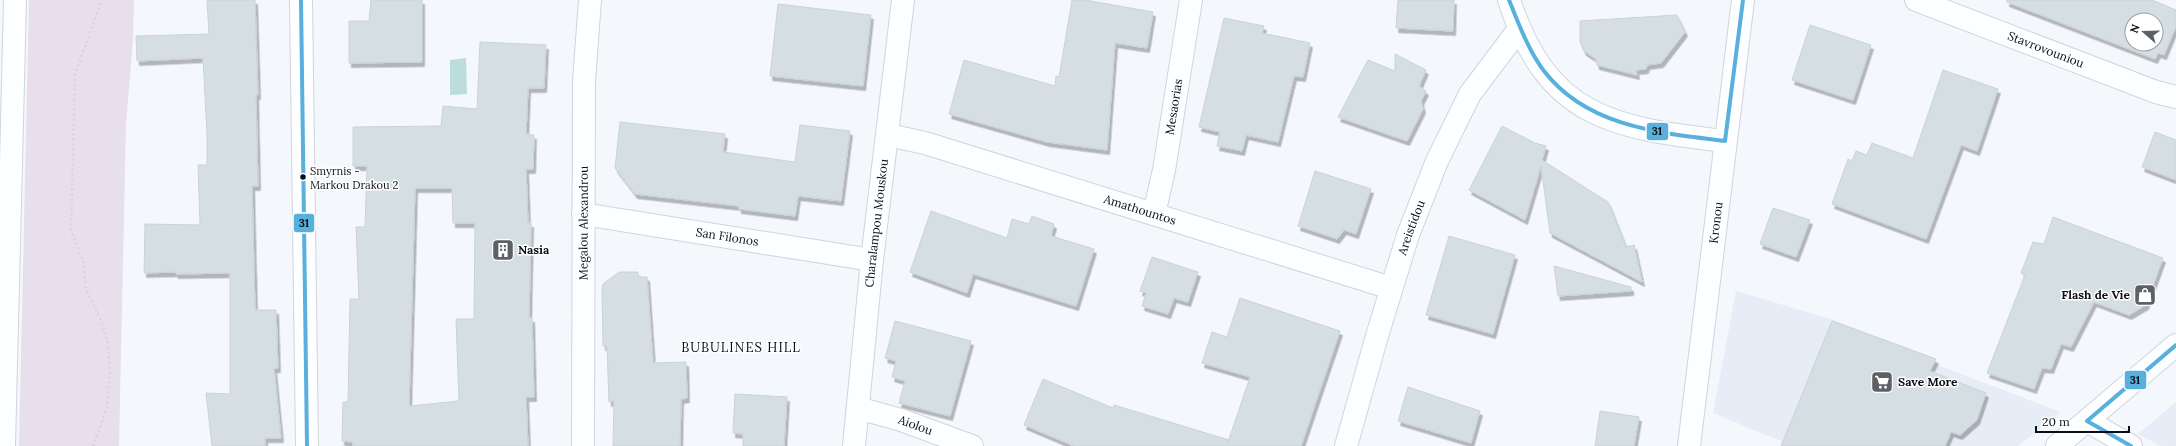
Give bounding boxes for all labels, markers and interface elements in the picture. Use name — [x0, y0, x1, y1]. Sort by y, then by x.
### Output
north arrow — [2124, 12, 2164, 52]
text: N — [2127, 22, 2143, 35]
street label: Stavrovouniou — [2006, 28, 2086, 71]
street label: Mesaorias — [1162, 77, 1185, 136]
line badge: 31 — [1646, 122, 1669, 141]
text: 31 — [1652, 124, 1663, 138]
street label: Charalampou Mouskou — [861, 158, 891, 288]
place label: Smyrnis - Markou Drakou 2 — [310, 164, 398, 192]
street label: Megalou Alexandrou — [575, 166, 591, 280]
marker: Smyrnis - Markou Drakou 2 — [298, 172, 308, 182]
street label: Amathountos — [1101, 191, 1179, 228]
street label: Areistidou — [1394, 198, 1428, 258]
street label: Kronou — [1706, 201, 1726, 244]
line badge: 31 — [293, 213, 315, 233]
text: 31 — [299, 216, 310, 230]
street label: San Filonos — [695, 224, 760, 249]
building icon: Nasia — [490, 237, 516, 263]
place label: Nasia — [518, 242, 550, 257]
shop icon: Flash de Vie — [2132, 282, 2158, 308]
place label: Flash de Vie — [2061, 287, 2131, 302]
district label: BUBULINES HILL — [681, 339, 801, 356]
supermarket icon: Save More — [1869, 369, 1895, 395]
line badge: 31 — [2124, 370, 2147, 390]
text: 31 — [2130, 373, 2141, 387]
place label: Save More — [1898, 374, 1958, 389]
scale bar — [2036, 408, 2129, 434]
street label: Aiolou — [895, 411, 935, 438]
text: 20 m — [2042, 414, 2070, 429]

